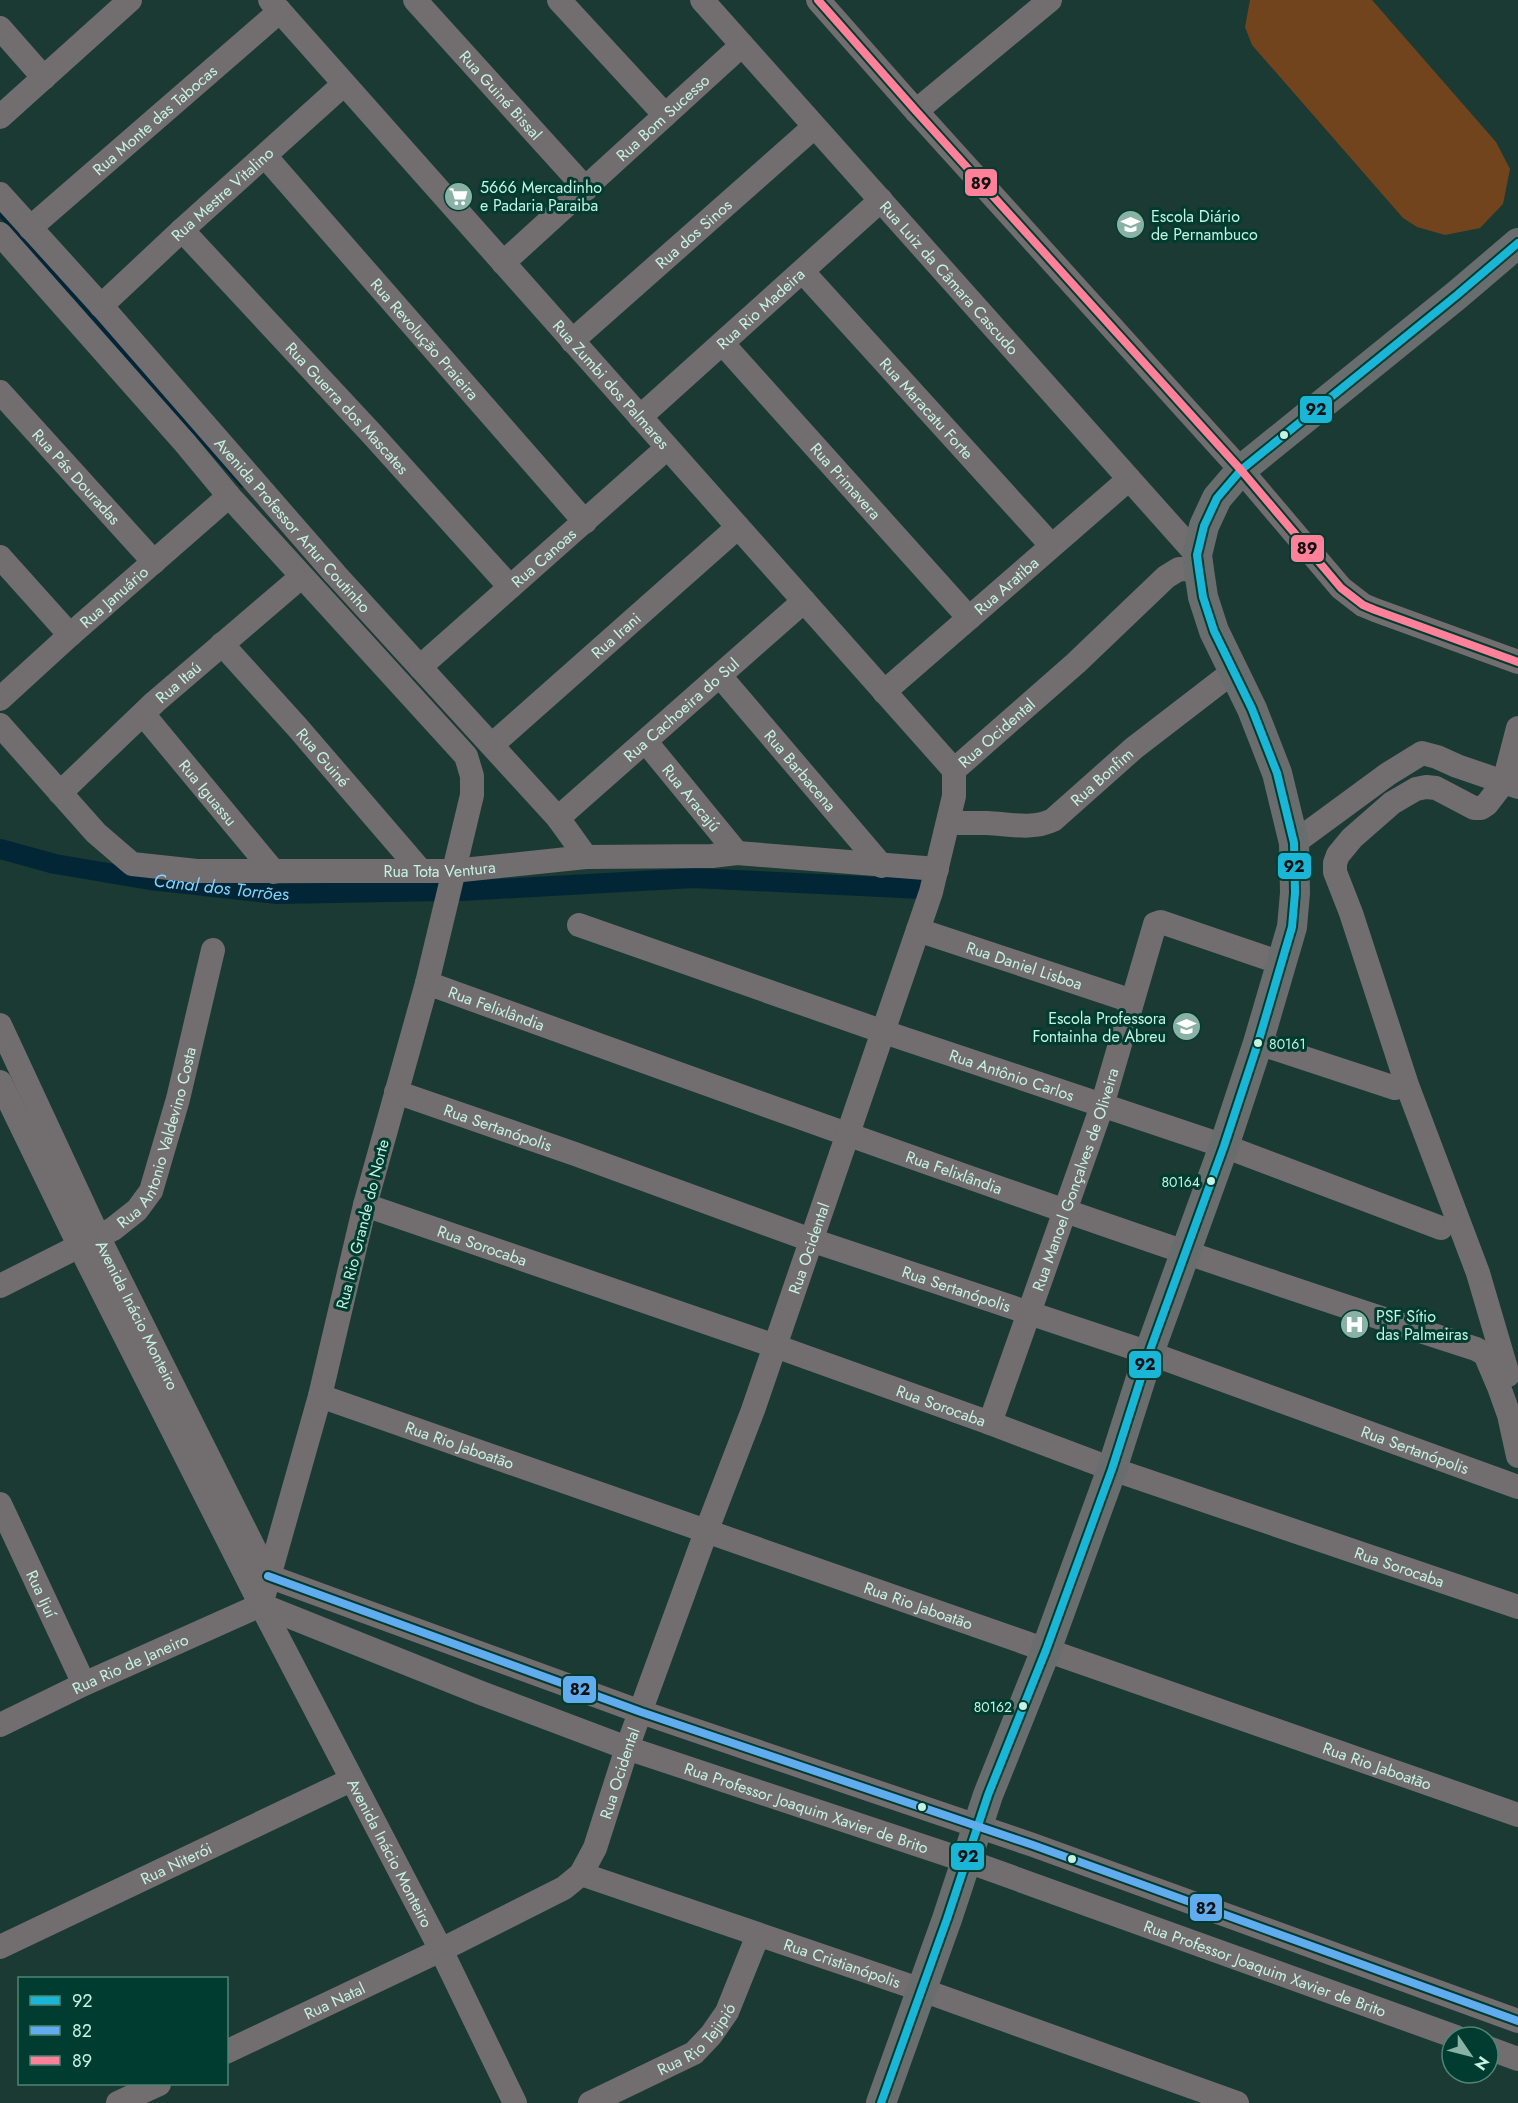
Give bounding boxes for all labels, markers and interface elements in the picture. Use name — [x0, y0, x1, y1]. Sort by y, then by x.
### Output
street label: Rua Guiné Bissal — [454, 45, 547, 145]
street label: Rua Monte das Tabocas — [88, 60, 222, 181]
street label: Rua Bom Sucesso — [611, 69, 715, 167]
street label: Rua Mestre Vitalino — [166, 142, 279, 247]
line badge: 89 — [964, 168, 998, 197]
text: 89 — [971, 172, 991, 195]
place label: 5666 Mercadinho e Padaria Paraiba — [480, 176, 602, 217]
supermarket icon: 5666 Mercadinho e Padaria Paraiba — [443, 180, 475, 212]
street label: Rua dos Sinos — [650, 194, 737, 274]
street label: Rua Luiz da Câmara Cascudo — [874, 196, 1024, 360]
place label: Escola Diário de Pernambuco — [1151, 205, 1258, 246]
school or university icon: Escola Diário de Pernambuco — [1114, 209, 1146, 241]
street label: Rua Rio Madeira — [711, 263, 810, 355]
street label: Rua Revolução Praieira — [365, 273, 484, 405]
street label: Rua Zumbi dos Palmares — [547, 315, 675, 454]
street label: Rua Guerra dos Mascates — [280, 337, 414, 480]
street label: Rua Maracatu Forte — [874, 353, 979, 464]
line badge: 92 — [1299, 395, 1333, 424]
text: 92 — [1305, 398, 1327, 421]
street label: Rua Pás Douradas — [27, 424, 126, 530]
unlabelled marker — [1278, 429, 1290, 441]
street label: Avenida Professor Artur Coutinho — [209, 433, 376, 618]
street label: Rua Primavera — [805, 438, 886, 525]
street label: Rua Canoas — [506, 523, 581, 593]
line badge: 89 — [1290, 534, 1325, 563]
text: 89 — [1297, 537, 1317, 560]
street label: Rua Aratiba — [969, 552, 1044, 621]
street label: Rua Januário — [75, 560, 154, 634]
street label: Rua Irani — [586, 607, 646, 664]
street label: Rua Cachoeira do Sul — [618, 653, 744, 767]
street label: Rua Itaú — [151, 656, 206, 709]
street label: Rua Ocidental — [953, 693, 1040, 773]
street label: Rua Guiné — [291, 723, 355, 792]
street label: Rua Barbacena — [759, 725, 842, 817]
street label: Rua Bonfim — [1065, 743, 1138, 811]
street label: Rua Iguassu — [173, 755, 242, 831]
street label: Rua Aracajú — [657, 759, 726, 837]
line badge: 92 — [1277, 852, 1312, 880]
text: 92 — [1283, 855, 1305, 878]
street label: Rua Tota Ventura — [383, 856, 497, 883]
water label: Canal dos Torrões — [152, 867, 290, 907]
street label: Rua Daniel Lisboa — [963, 936, 1085, 996]
street label: Rua Felixlândia — [445, 981, 548, 1037]
place label: Escola Professora Fontainha de Abreu — [1033, 1007, 1166, 1048]
school or university icon: Escola Professora Fontainha de Abreu — [1171, 1011, 1203, 1043]
place label: 80161 — [1269, 1034, 1306, 1054]
marker: 80161 — [1252, 1037, 1264, 1049]
street label: Rua Antônio Carlos — [946, 1044, 1077, 1107]
street label: Rua Antonio Valdevino Costa — [112, 1045, 202, 1234]
street label: Rua Manoel Gonçalves de Oliveira — [1027, 1065, 1124, 1294]
street label: Rua Sertanópolis — [441, 1098, 555, 1157]
street label: Rua Rio Grande do Norte — [330, 1137, 395, 1311]
street label: Rua Felixlândia — [902, 1145, 1005, 1200]
place label: 80164 — [1161, 1172, 1200, 1192]
marker: 80164 — [1205, 1175, 1217, 1187]
street label: Rua Ocidental — [783, 1200, 835, 1297]
street label: Rua Sorocaba — [434, 1220, 530, 1272]
street label: Avenida Inácio Monteiro — [90, 1236, 184, 1394]
street label: Rua Sertanópolis — [899, 1260, 1014, 1318]
place label: PSF Sítio das Palmeiras — [1376, 1305, 1468, 1346]
hospital icon: PSF Sítio das Palmeiras — [1339, 1309, 1371, 1341]
line badge: 92 — [1128, 1350, 1162, 1379]
text: 92 — [1134, 1353, 1156, 1376]
street label: Rua Sorocaba — [893, 1379, 989, 1433]
street label: Rua Rio Jaboatão — [402, 1416, 517, 1475]
street label: Rua Sertanópolis — [1358, 1420, 1472, 1480]
street label: Rua Sorocaba — [1351, 1541, 1447, 1593]
street label: Rua Ijuí — [20, 1566, 63, 1622]
street label: Rua Rio Jaboatão — [861, 1576, 976, 1636]
street label: Rua Rio de Janeiro — [68, 1628, 192, 1700]
line badge: 82 — [562, 1675, 597, 1704]
text: 82 — [570, 1678, 590, 1701]
place label: 80162 — [974, 1697, 1012, 1717]
marker: 80162 — [1017, 1700, 1029, 1712]
street label: Rua Ocidental — [594, 1724, 646, 1822]
street label: Rua Rio Jaboatão — [1319, 1737, 1435, 1796]
street label: Rua Professor Joaquim Xavier de Brito — [681, 1757, 932, 1859]
street label: Avenida Inácio Monteiro — [341, 1775, 438, 1932]
unlabelled marker — [916, 1801, 928, 1813]
street label: Rua Niterói — [137, 1837, 216, 1891]
line badge: 92 — [950, 1842, 985, 1871]
text: 92 — [957, 1845, 979, 1868]
unlabelled marker — [1066, 1853, 1078, 1865]
line badge: 82 — [1189, 1893, 1223, 1922]
text: 82 — [1196, 1897, 1216, 1920]
street label: Rua Professor Joaquim Xavier de Brito — [1140, 1915, 1389, 2023]
street label: Rua Cristianópolis — [781, 1933, 904, 1994]
legend — [18, 1977, 228, 2085]
street label: Rua Natal — [300, 1977, 369, 2025]
text: 92 — [72, 1988, 93, 2014]
street label: Rua Rio Tejipió — [653, 2000, 741, 2081]
text: 82 — [72, 2018, 92, 2044]
north arrow — [1440, 2025, 1500, 2085]
text: 89 — [72, 2048, 92, 2074]
text: N — [1469, 2052, 1495, 2075]

